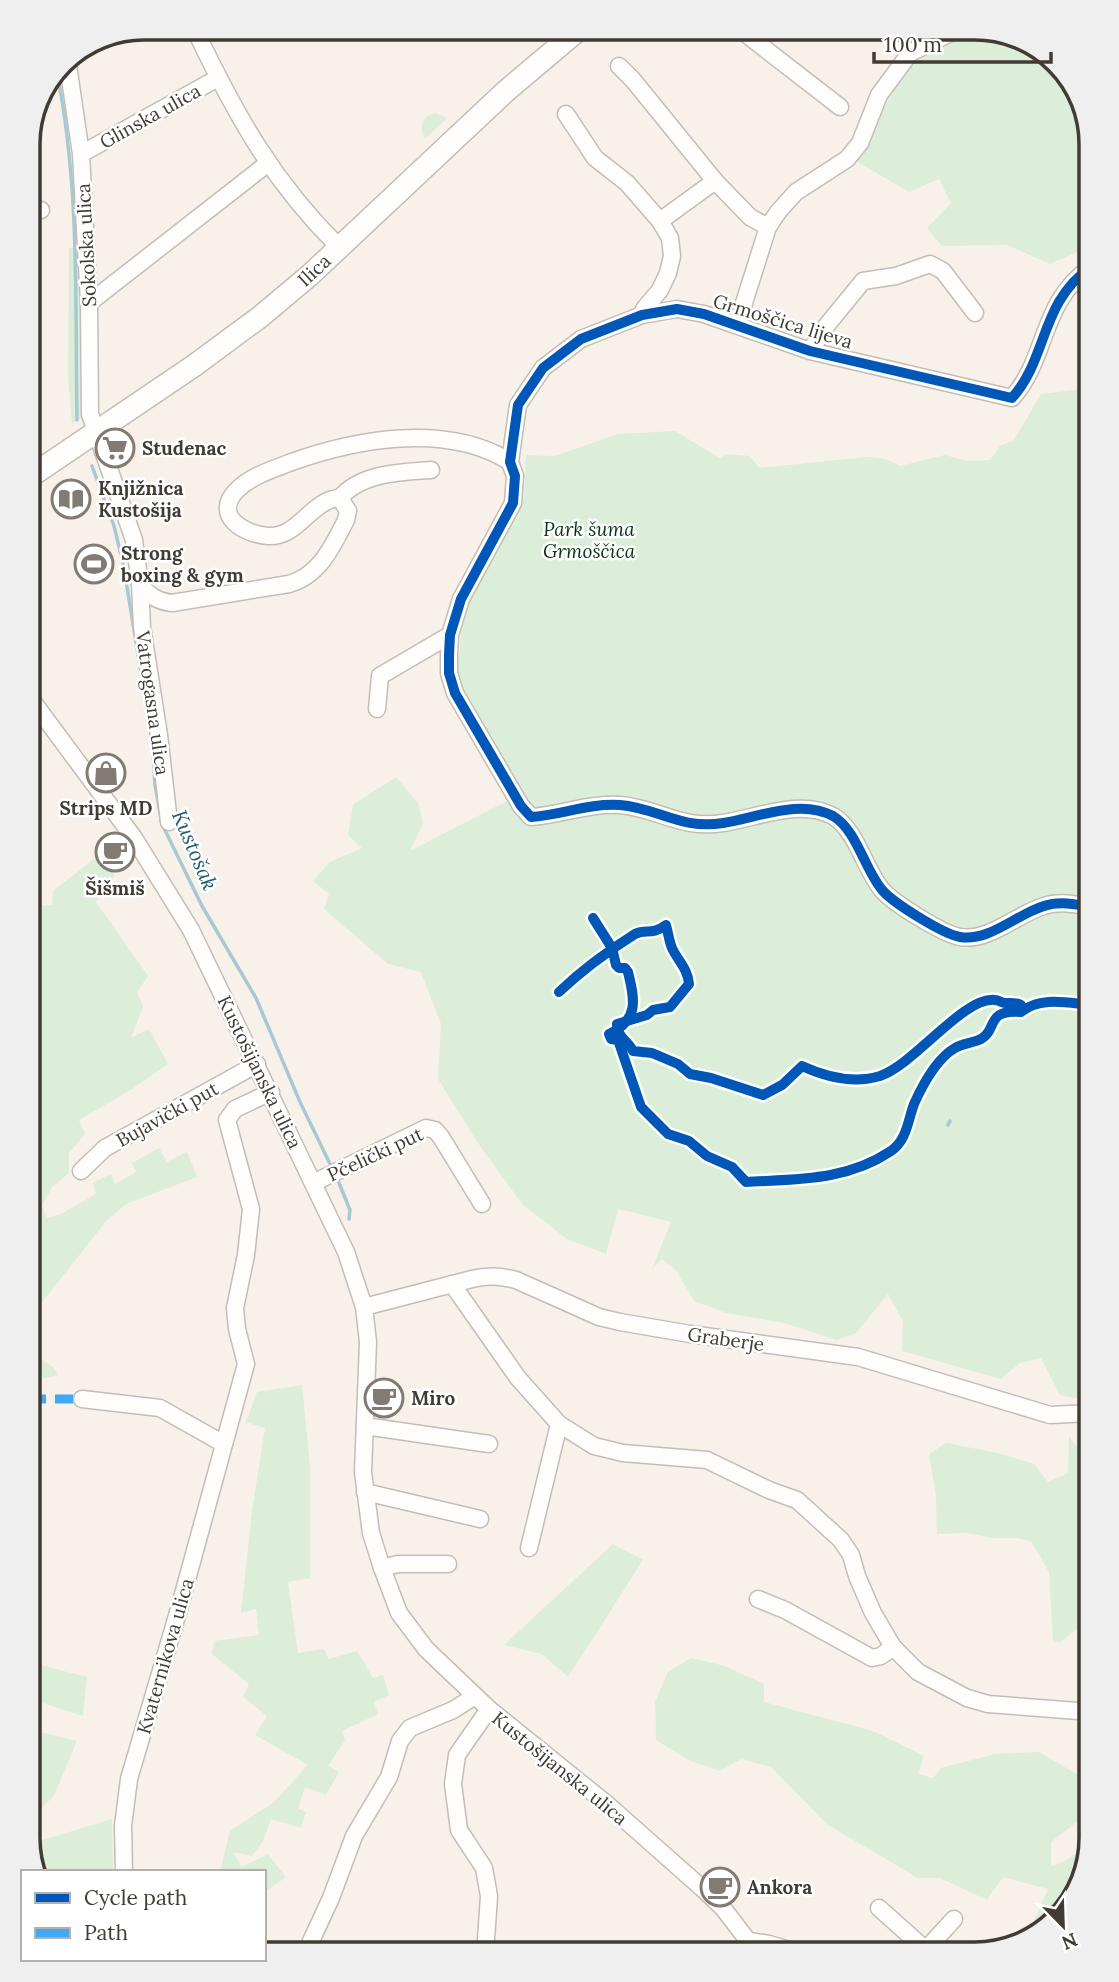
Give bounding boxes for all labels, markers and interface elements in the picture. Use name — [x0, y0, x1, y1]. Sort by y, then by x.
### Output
scale bar — [874, 21, 1051, 65]
text: 100 m — [884, 31, 942, 58]
street label: Glinska ulica — [95, 78, 205, 154]
street label: Sokolska ulica — [71, 182, 101, 307]
street label: Ilica — [292, 249, 336, 291]
street label: Grmoščica lijeva — [710, 288, 856, 354]
supermarket icon: Studenac — [94, 427, 136, 469]
place label: Studenac — [142, 436, 226, 460]
place label: Knjižnica Kustošija — [98, 476, 183, 522]
library icon: Knjižnica Kustošija — [50, 478, 92, 520]
park label: Park šuma Grmoščica — [543, 517, 636, 563]
place label: Strong boxing & gym — [120, 541, 244, 587]
sports icon: Strong boxing & gym — [73, 543, 115, 585]
street label: Vatrogasna ulica — [131, 628, 175, 777]
shop icon: Strips MD — [85, 752, 127, 794]
place label: Strips MD — [60, 796, 152, 820]
water label: Kustošak — [166, 806, 224, 894]
cafe icon: Šišmiš — [94, 831, 136, 873]
place label: Šišmiš — [85, 876, 145, 900]
street label: Kustošijanska ulica — [213, 992, 308, 1153]
street label: Bujavički put — [112, 1076, 223, 1152]
street label: Pčelički put — [323, 1121, 427, 1187]
street label: Graberje — [686, 1322, 766, 1356]
cafe icon: Miro — [363, 1377, 405, 1419]
place label: Miro — [411, 1386, 455, 1410]
street label: Kvaternikova ulica — [131, 1575, 199, 1737]
street label: Kustošijanska ulica — [487, 1706, 633, 1830]
cafe icon: Ankora — [699, 1866, 741, 1908]
legend — [21, 1870, 266, 1961]
place label: Ankora — [747, 1875, 812, 1899]
text: Cycle path — [84, 1884, 187, 1911]
north arrow — [1028, 1891, 1098, 1961]
text: Path — [84, 1919, 128, 1946]
text: N — [1058, 1928, 1081, 1956]

